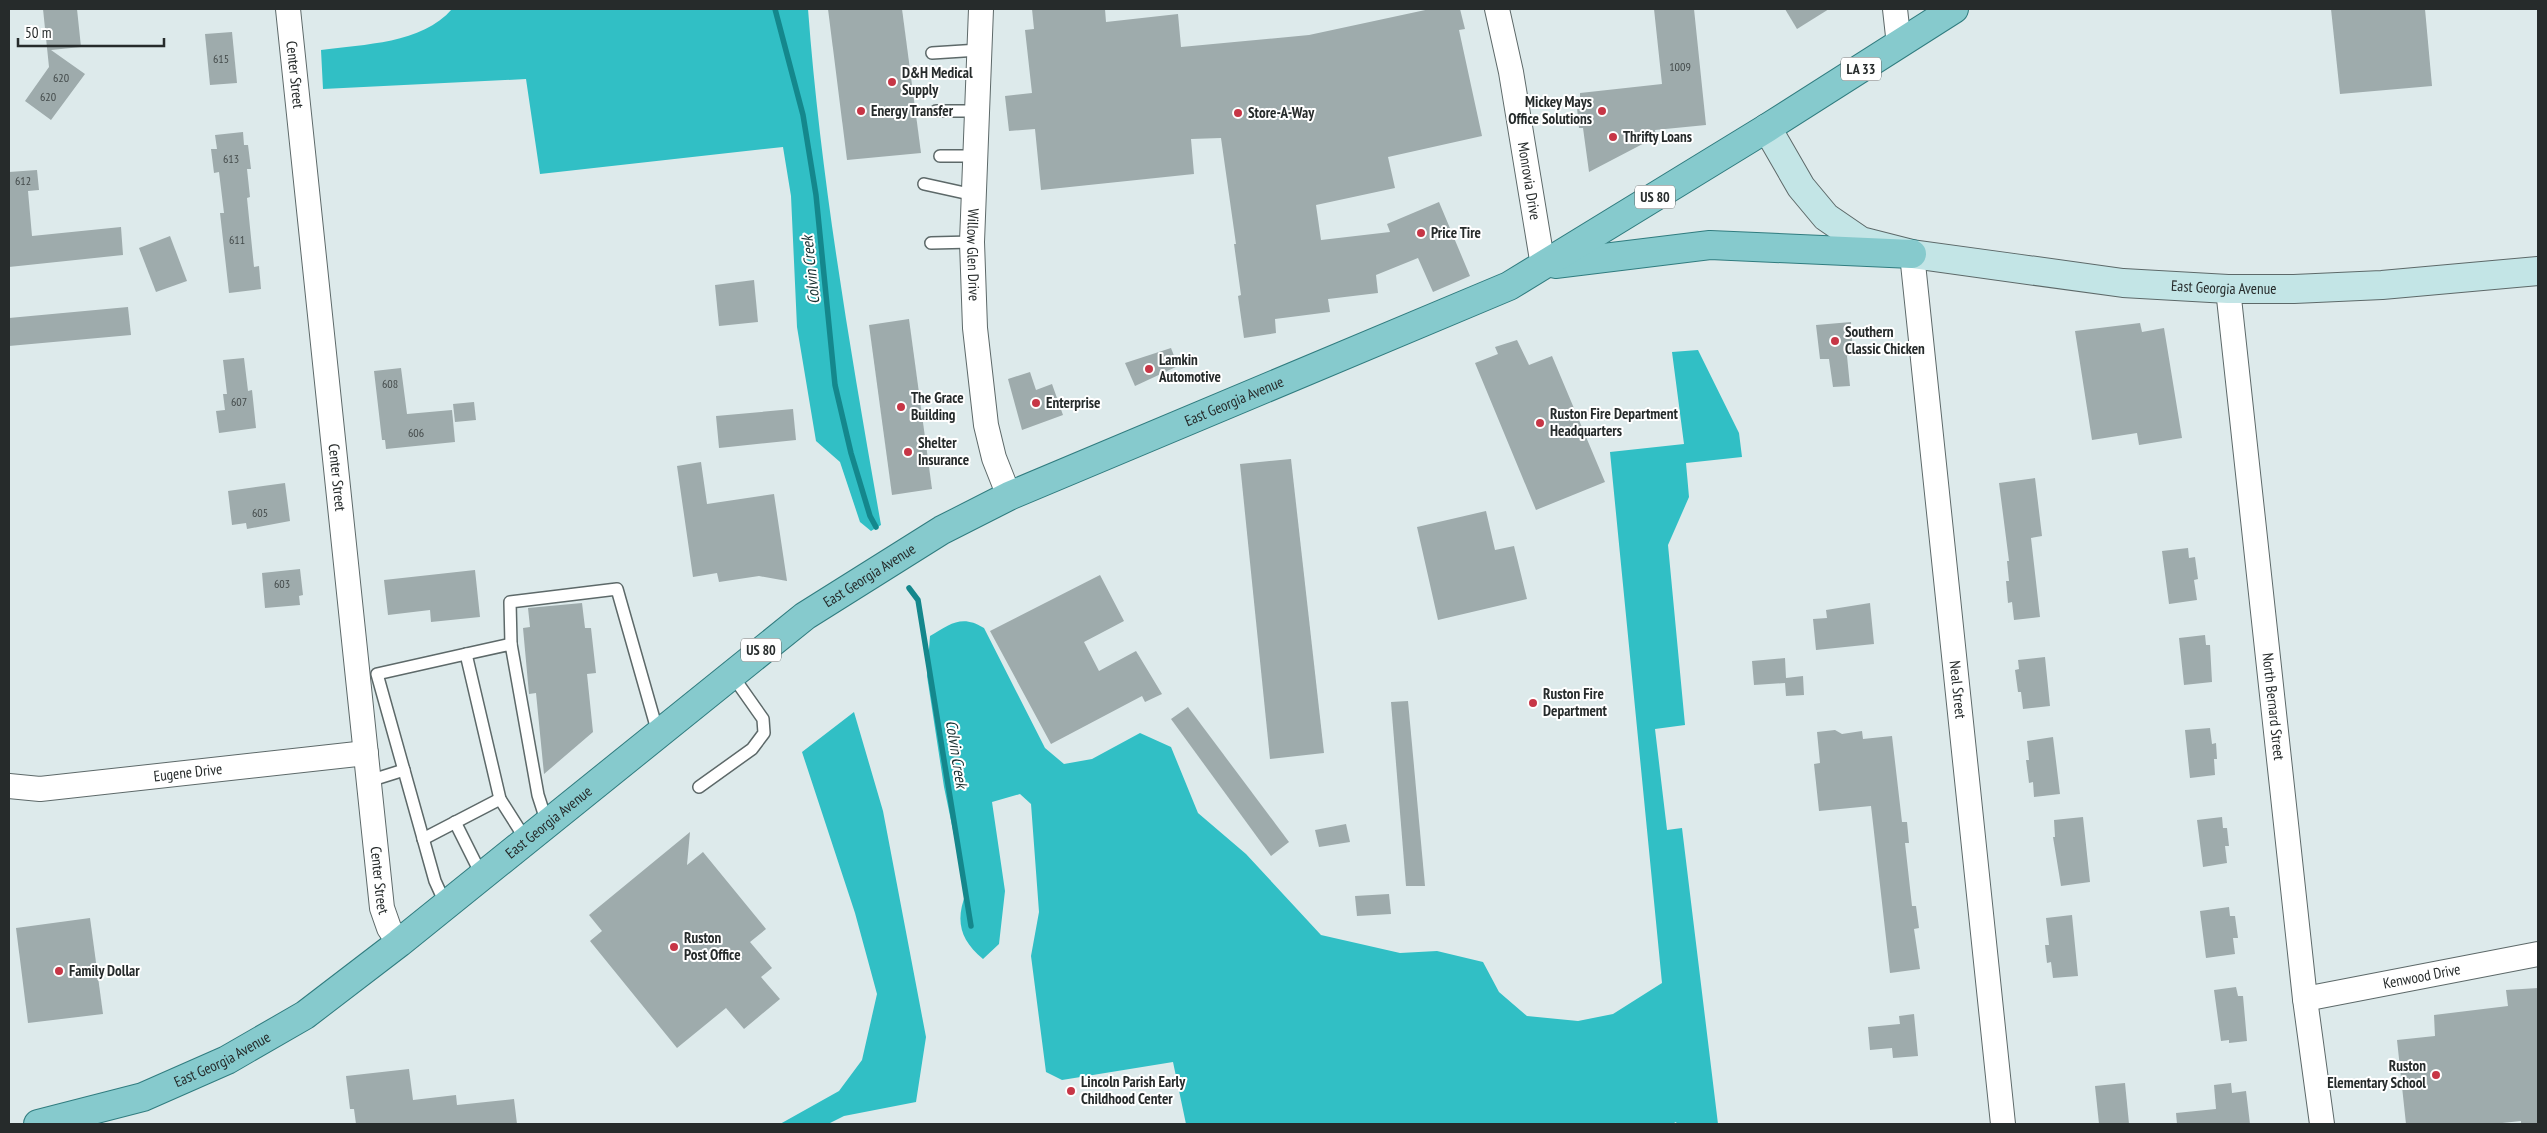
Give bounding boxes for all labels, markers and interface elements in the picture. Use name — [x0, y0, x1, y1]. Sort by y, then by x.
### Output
scale bar — [18, 15, 164, 47]
text: 50 m — [25, 23, 51, 42]
street label: Center Street — [282, 40, 308, 109]
house number: 615 — [213, 51, 229, 66]
road number: LA 33 — [1841, 58, 1881, 80]
house number: 1009 — [1669, 59, 1691, 74]
place label: D&H Medical Supply — [902, 63, 973, 99]
house number: 620 — [53, 70, 69, 85]
marker: D&H Medical Supply — [886, 76, 898, 88]
house number: 620 — [40, 89, 56, 104]
place label: Mickey Mays Office Solutions — [1508, 92, 1592, 128]
place label: Energy Transfer — [871, 101, 954, 120]
place label: Store-A-Way — [1248, 103, 1315, 122]
marker: Energy Transfer — [855, 105, 867, 117]
marker: Mickey Mays Office Solutions — [1596, 105, 1608, 117]
marker: Store-A-Way — [1232, 107, 1244, 119]
place label: Thrifty Loans — [1623, 127, 1692, 146]
marker: Thrifty Loans — [1607, 131, 1619, 143]
street label: Monrovia Drive — [1514, 141, 1545, 221]
house number: 613 — [223, 151, 239, 166]
house number: 612 — [15, 173, 31, 188]
road number: US 80 — [1635, 186, 1675, 208]
street label: Willow Glen Drive — [963, 208, 984, 301]
place label: Price Tire — [1431, 223, 1481, 242]
marker: Price Tire — [1415, 227, 1427, 239]
house number: 611 — [229, 232, 245, 247]
water label: Colvin Creek — [796, 233, 824, 305]
street label: East Georgia Avenue — [2170, 276, 2276, 298]
place label: Southern Classic Chicken — [1845, 322, 1925, 358]
marker: Southern Classic Chicken — [1829, 335, 1841, 347]
place label: Lamkin Automotive — [1158, 350, 1221, 386]
marker: Lamkin Automotive — [1143, 363, 1155, 375]
street label: East Georgia Avenue — [1182, 372, 1286, 430]
house number: 608 — [382, 376, 398, 391]
place label: The Grace Building — [911, 388, 964, 424]
place label: Enterprise — [1046, 393, 1101, 412]
house number: 607 — [231, 394, 247, 409]
marker: Enterprise — [1030, 397, 1042, 409]
marker: The Grace Building — [895, 401, 907, 413]
place label: Ruston Fire Department Headquarters — [1550, 404, 1678, 440]
marker: Ruston Fire Department Headquarters — [1534, 417, 1546, 429]
house number: 606 — [408, 425, 424, 440]
place label: Shelter Insurance — [918, 433, 969, 469]
street label: Center Street — [324, 443, 350, 512]
marker: Shelter Insurance — [902, 446, 914, 458]
house number: 605 — [252, 505, 268, 520]
street label: East Georgia Avenue — [819, 539, 919, 611]
house number: 603 — [274, 576, 290, 591]
road number: US 80 — [741, 638, 781, 662]
street label: North Bernard Street — [2259, 652, 2289, 761]
street label: Neal Street — [1946, 660, 1971, 719]
place label: Ruston Fire Department — [1543, 684, 1608, 720]
marker: Ruston Fire Department — [1527, 697, 1539, 709]
water label: Colvin Creek — [942, 719, 973, 791]
street label: Eugene Drive — [153, 759, 223, 785]
street label: East Georgia Avenue — [501, 781, 596, 862]
street label: Center Street — [367, 845, 393, 917]
place label: Ruston Post Office — [684, 928, 741, 964]
marker: Ruston Post Office — [668, 941, 680, 953]
street label: Kenwood Drive — [2382, 959, 2462, 993]
place label: Family Dollar — [69, 961, 140, 980]
marker: Family Dollar — [53, 965, 65, 977]
street label: East Georgia Avenue — [171, 1027, 274, 1091]
place label: Ruston Elementary School — [2327, 1056, 2426, 1092]
marker: Ruston Elementary School — [2430, 1069, 2442, 1081]
place label: Lincoln Parish Early Childhood Center — [1081, 1072, 1186, 1108]
marker: Lincoln Parish Early Childhood Center — [1065, 1085, 1077, 1097]

